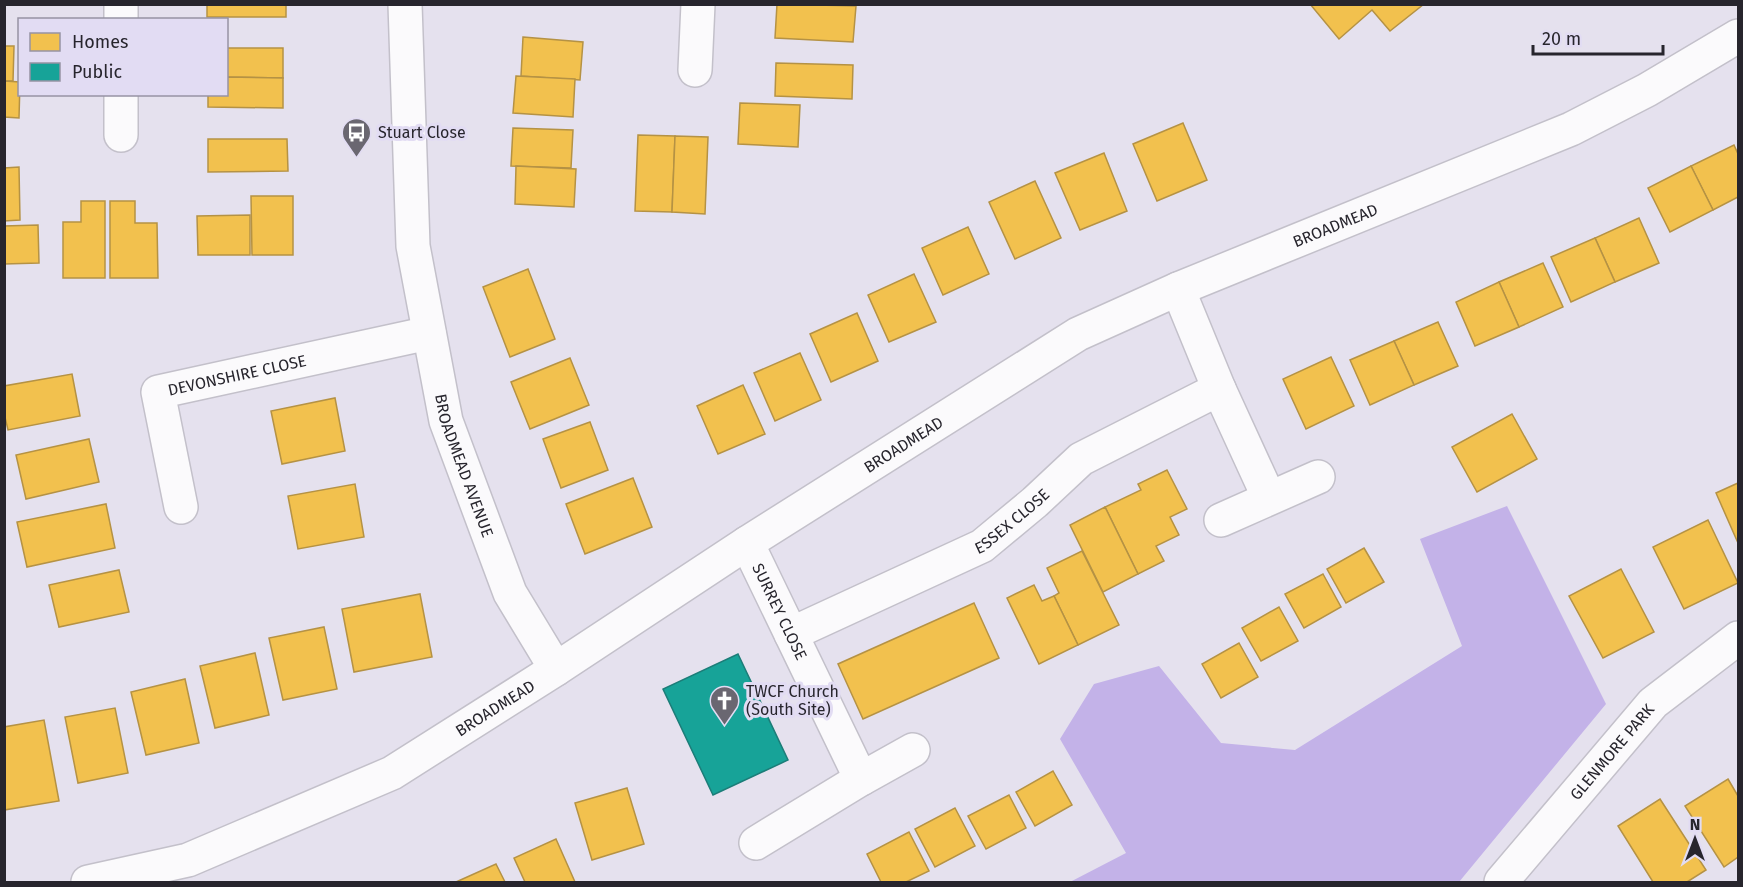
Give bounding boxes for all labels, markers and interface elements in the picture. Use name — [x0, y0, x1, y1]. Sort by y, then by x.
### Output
legend — [18, 18, 228, 96]
scale bar — [1533, 18, 1664, 56]
text: 20 m — [1542, 28, 1581, 50]
text: Homes — [72, 31, 128, 53]
text: Public — [72, 61, 122, 83]
bus stop icon: Stuart Close — [341, 116, 373, 158]
place label: Stuart Close — [378, 123, 466, 142]
street label: BROADMEAD — [1290, 199, 1380, 251]
street label: DEVONSHIRE CLOSE — [166, 351, 308, 399]
street label: BROADMEAD AVENUE — [432, 392, 498, 540]
street label: BROADMEAD — [860, 412, 946, 476]
street label: ESSEX CLOSE — [972, 484, 1053, 558]
street label: SURREY CLOSE — [749, 560, 811, 663]
street label: BROADMEAD — [452, 676, 538, 740]
place label: TWCF Church (South Site) — [746, 682, 839, 719]
church icon: TWCF Church (South Site) — [709, 684, 741, 726]
street label: GLENMORE PARK — [1566, 699, 1658, 804]
north arrow — [1665, 809, 1725, 869]
text: N — [1690, 815, 1700, 834]

